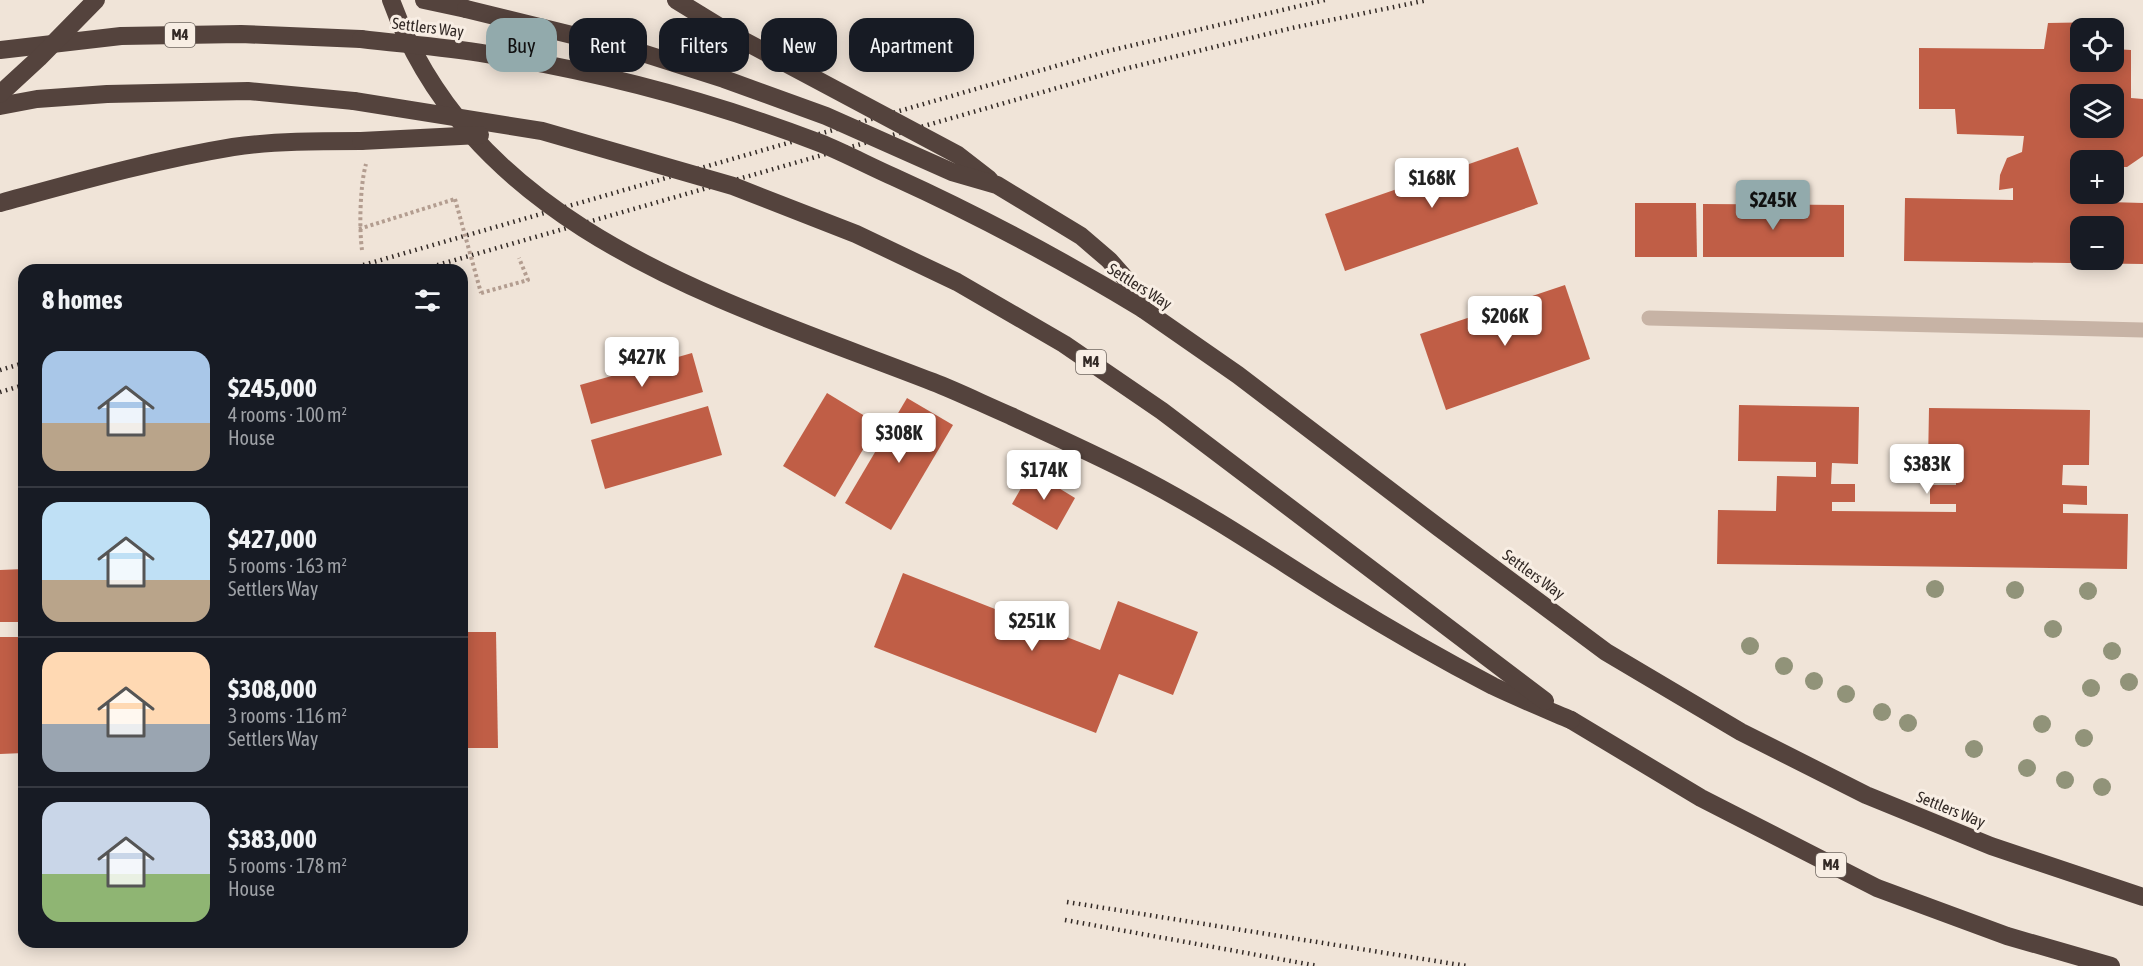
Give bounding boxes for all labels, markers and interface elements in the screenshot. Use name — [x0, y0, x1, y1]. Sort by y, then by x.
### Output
street label: Settlers Way — [391, 14, 465, 41]
chip: Buy — [486, 18, 557, 72]
chip: Rent — [569, 18, 647, 72]
chip: Filters — [659, 18, 749, 72]
chip: New — [761, 18, 837, 72]
chip: Apartment — [849, 18, 974, 72]
map controls — [2070, 18, 2124, 270]
button: locate — [2070, 18, 2124, 72]
road number: M4 — [165, 23, 195, 47]
button: layers — [2070, 84, 2124, 138]
button: + — [2070, 150, 2124, 204]
pin: $168K — [1390, 158, 1474, 209]
text: $168K — [1409, 166, 1455, 189]
pin: $245K — [1731, 180, 1815, 231]
text: $245K — [1750, 188, 1796, 211]
button: − — [2070, 216, 2124, 270]
street label: Settlers Way — [1104, 259, 1176, 314]
icon: filters — [411, 284, 444, 317]
text: 8 homes — [42, 285, 122, 315]
pin: $206K — [1463, 296, 1547, 347]
text: $206K — [1482, 304, 1528, 327]
pin: $427K — [600, 337, 684, 388]
text: $427K — [619, 345, 665, 368]
road number: M4 — [1076, 350, 1106, 374]
text: $245,000 — [228, 373, 317, 403]
icon: home — [90, 375, 162, 447]
text: 4 rooms · 100 m² — [228, 403, 347, 426]
pin: $308K — [857, 413, 941, 464]
text: $308K — [876, 421, 922, 444]
text: House — [228, 426, 275, 449]
pin: $383K — [1885, 444, 1969, 495]
pin: $174K — [1002, 450, 1086, 501]
text: $383K — [1904, 452, 1950, 475]
text: $174K — [1021, 458, 1067, 481]
text: $427,000 — [228, 524, 317, 554]
icon: home — [90, 526, 162, 598]
street label: Settlers Way — [1499, 545, 1569, 604]
text: 5 rooms · 163 m² — [228, 554, 347, 577]
text: Settlers Way — [228, 577, 318, 600]
pin: $251K — [990, 601, 1074, 652]
text: $251K — [1009, 609, 1055, 632]
text: $308,000 — [228, 674, 317, 704]
icon: home — [90, 676, 162, 748]
text: 3 rooms · 116 m² — [228, 704, 347, 727]
text: Settlers Way — [228, 727, 318, 750]
street label: Settlers Way — [1914, 787, 1988, 832]
text: $383,000 — [228, 824, 317, 854]
icon: home — [90, 826, 162, 898]
road number: M4 — [1816, 853, 1846, 877]
text: 5 rooms · 178 m² — [228, 854, 347, 877]
text: House — [228, 877, 275, 900]

